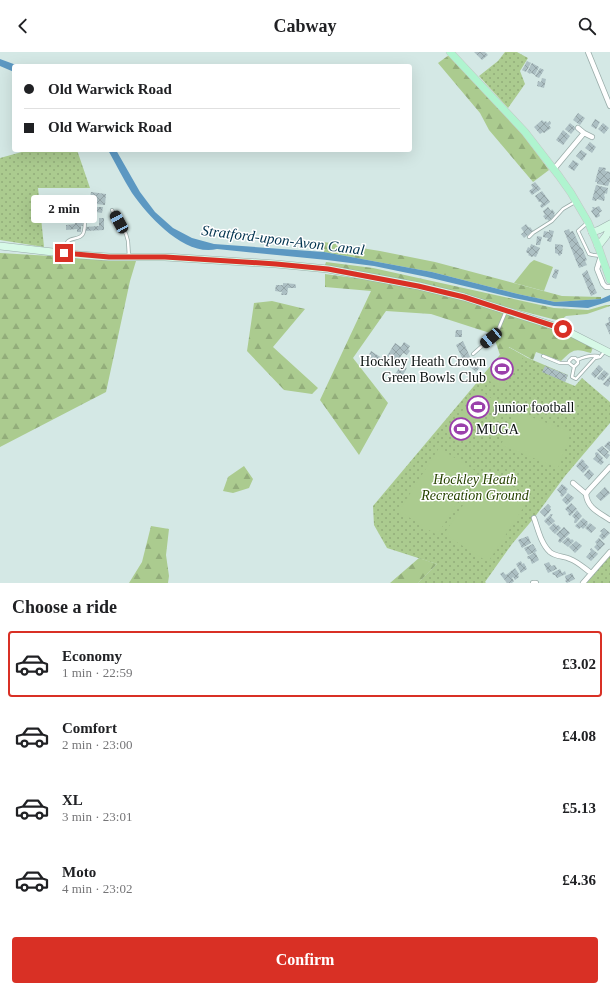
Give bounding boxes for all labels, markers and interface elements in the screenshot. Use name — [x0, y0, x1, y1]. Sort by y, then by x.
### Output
icon: back — [12, 15, 34, 37]
icon: search — [576, 15, 598, 37]
text: Cabway — [273, 16, 337, 36]
text: Old Warwick Road — [48, 81, 172, 97]
text: Old Warwick Road — [48, 119, 172, 135]
callout: 2 min — [31, 195, 97, 223]
text: 2 min — [48, 201, 80, 216]
car — [108, 209, 130, 235]
water label: Stratford-upon-Avon Canal — [201, 222, 365, 258]
route end — [55, 244, 73, 262]
route start — [554, 320, 572, 338]
car — [478, 326, 504, 350]
place label: Hockley Heath Crown Green Bowls Club — [360, 354, 486, 385]
sports icon: Hockley Heath Crown Green Bowls Club — [489, 356, 515, 382]
sports icon: junior football — [465, 394, 491, 420]
place label: junior football — [493, 400, 575, 415]
sports icon: MUGA — [448, 416, 474, 442]
place label: MUGA — [476, 422, 520, 437]
park label: Hockley Heath Recreation Ground — [420, 472, 530, 503]
text: Choose a ride — [12, 597, 117, 617]
icon: car — [14, 646, 50, 682]
text: Economy — [62, 648, 122, 664]
text: £3.02 — [562, 656, 596, 672]
text: 1 min · 22:59 — [62, 665, 132, 680]
icon: car — [14, 718, 50, 754]
text: Comfort — [62, 720, 117, 736]
text: £4.08 — [562, 728, 596, 744]
text: 2 min · 23:00 — [62, 737, 132, 752]
icon: car — [14, 790, 50, 826]
text: XL — [62, 792, 83, 808]
text: £5.13 — [562, 800, 596, 816]
text: 3 min · 23:01 — [62, 809, 132, 824]
icon: car — [14, 862, 50, 898]
text: Moto — [62, 864, 96, 880]
text: £4.36 — [562, 872, 596, 888]
text: 4 min · 23:02 — [62, 881, 132, 896]
button: Confirm — [12, 937, 598, 983]

